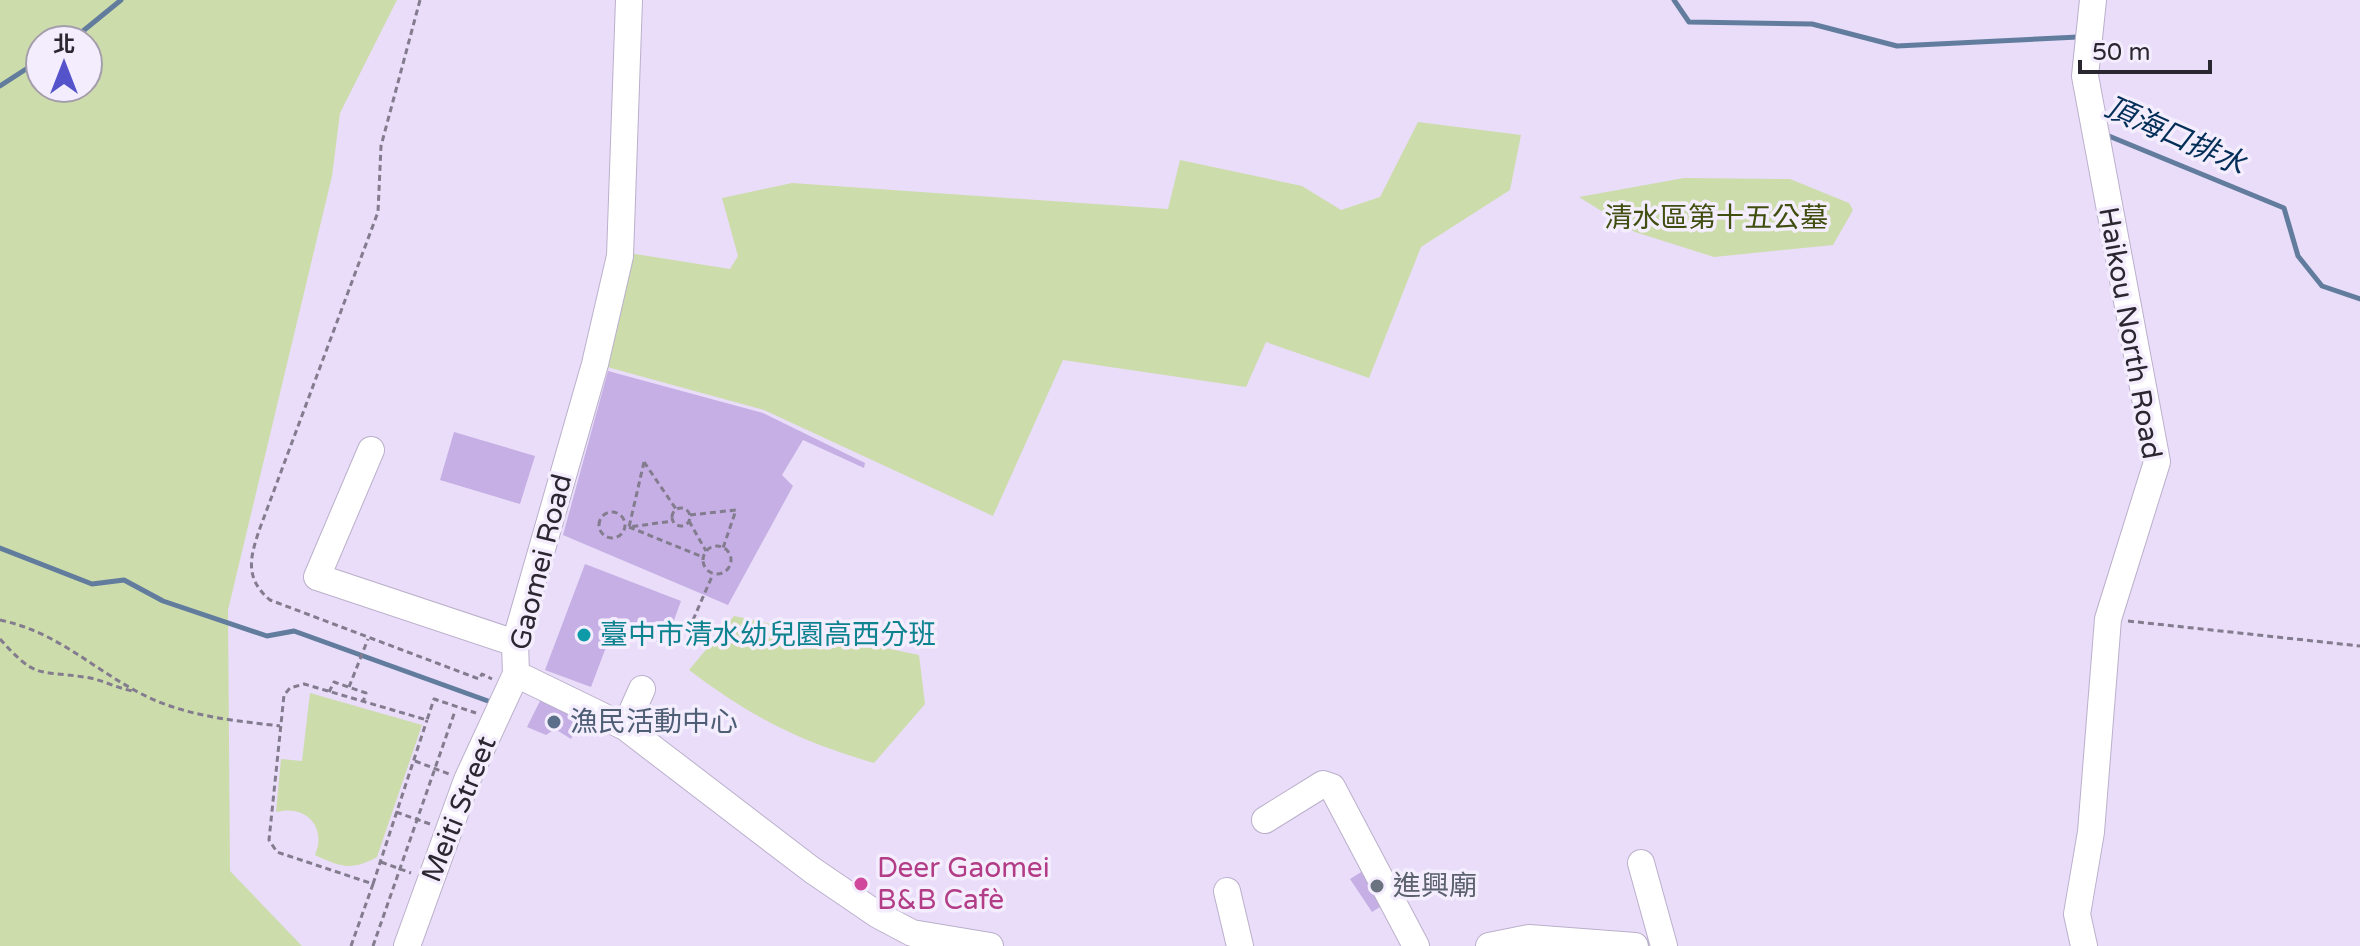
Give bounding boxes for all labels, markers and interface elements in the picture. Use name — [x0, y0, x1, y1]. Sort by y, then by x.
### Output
north arrow — [24, 24, 104, 104]
scale bar — [2080, 24, 2210, 74]
text: 北 — [53, 32, 75, 58]
text: 50 m — [2092, 38, 2150, 67]
water label: 頂海口排水 — [2099, 89, 2253, 184]
park label: 清水區第十五公墓 — [1604, 201, 1828, 235]
street label: Haikou North Road — [2091, 204, 2169, 462]
street label: Gaomei Road — [503, 471, 579, 653]
place label: 臺中市清水幼兒園高西分班 — [600, 618, 936, 652]
marker: 臺中市清水幼兒園高西分班 — [575, 626, 593, 644]
place label: 漁民活動中心 — [570, 705, 738, 739]
marker: 漁民活動中心 — [545, 713, 563, 731]
street label: Meiti Street — [414, 731, 504, 887]
place label: Deer Gaomei B&B Cafè — [877, 851, 1050, 917]
place label: 進興廟 — [1393, 869, 1477, 903]
marker: Deer Gaomei B&B Cafè — [852, 875, 870, 893]
marker: 進興廟 — [1368, 877, 1386, 895]

